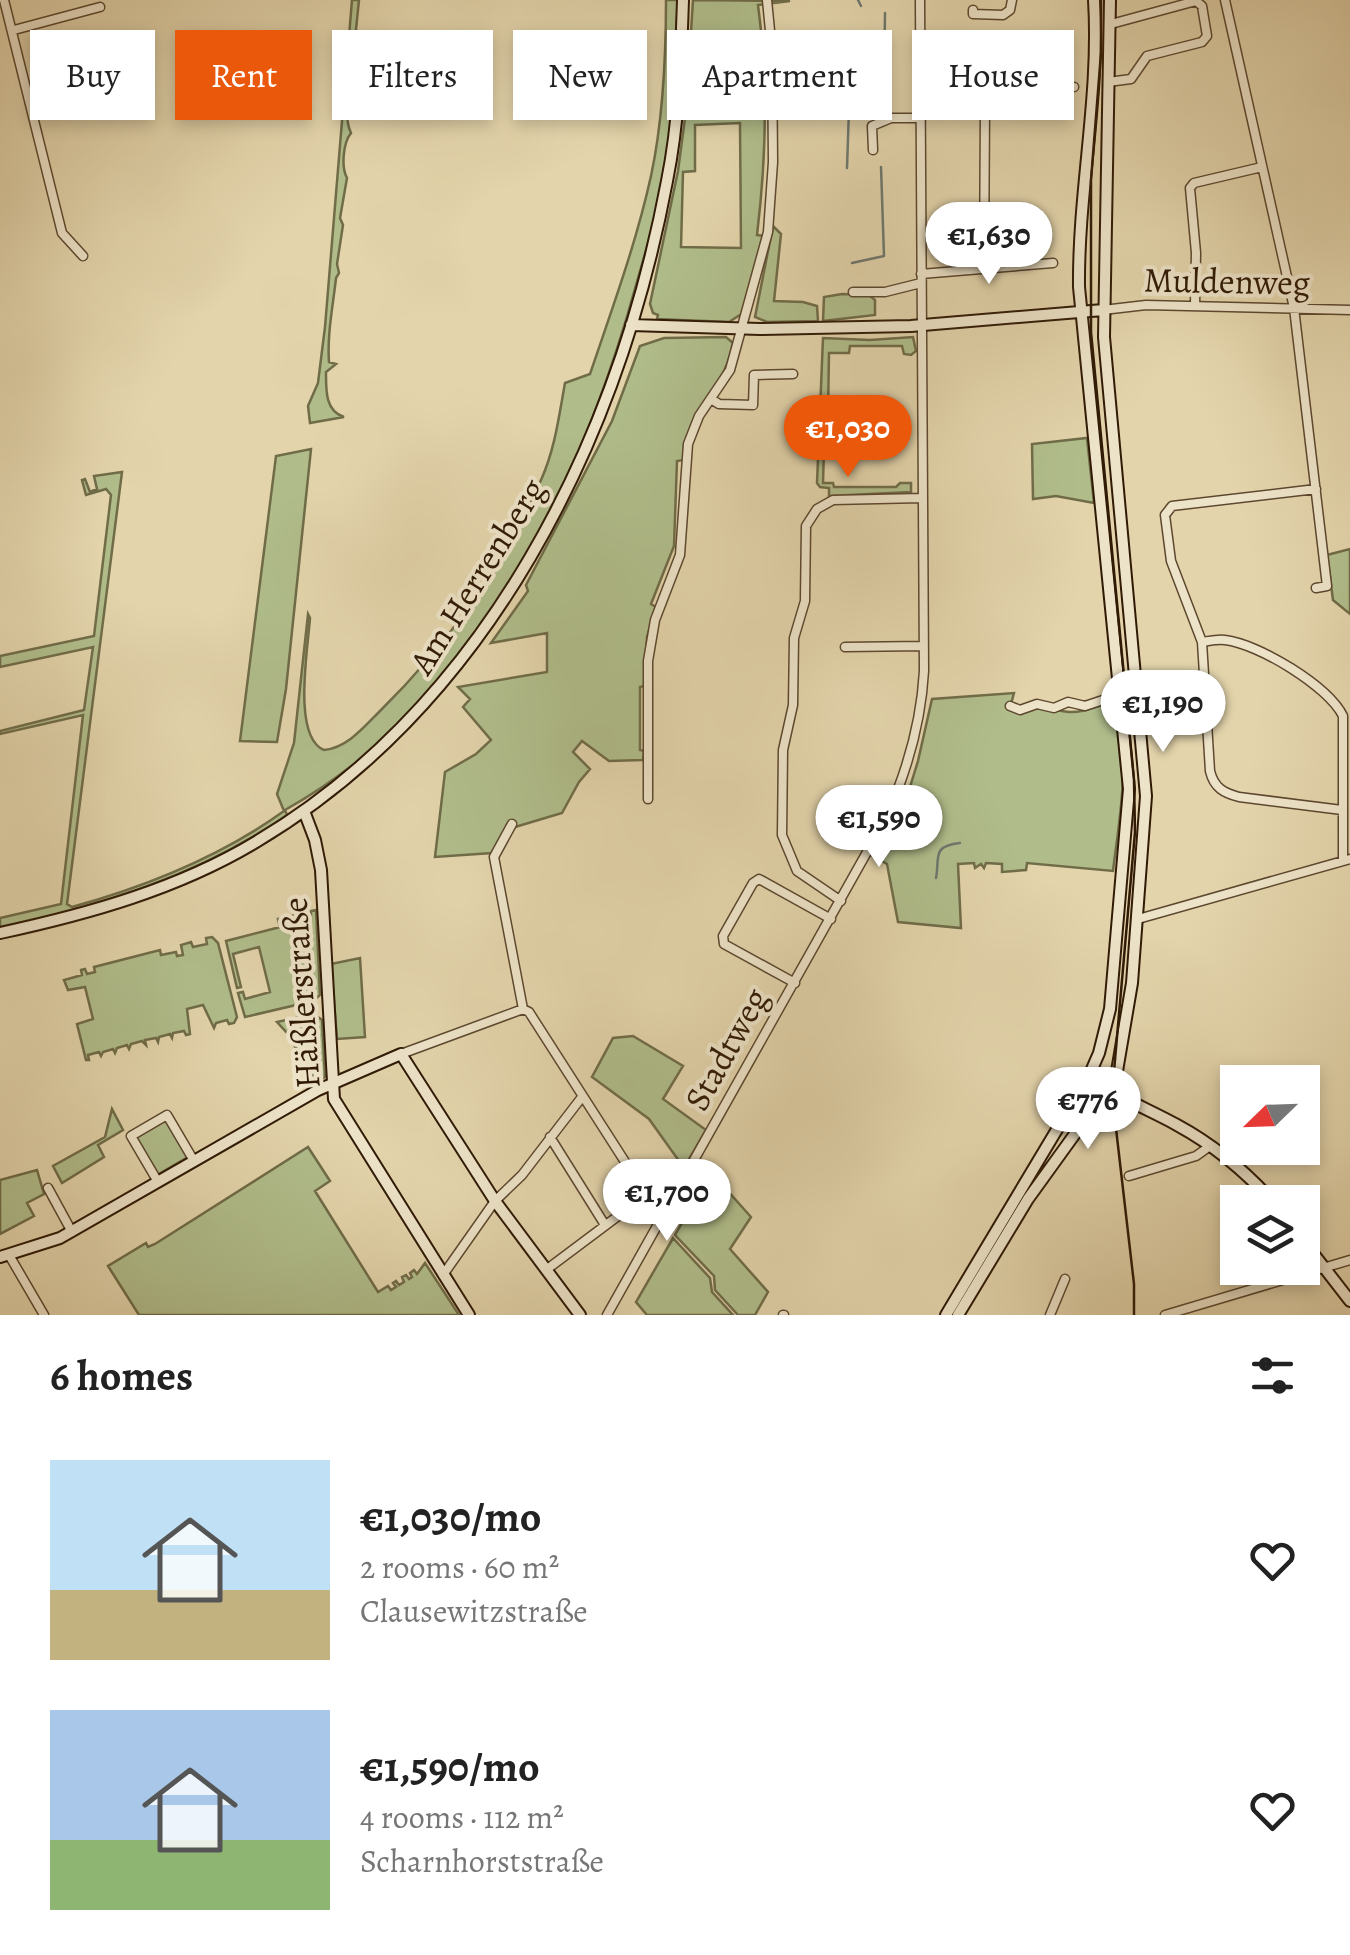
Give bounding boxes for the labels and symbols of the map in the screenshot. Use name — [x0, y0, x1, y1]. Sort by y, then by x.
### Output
pin: €1,630 — [908, 202, 1070, 287]
street label: Muldenweg — [1143, 256, 1311, 306]
pin: €1,030 — [767, 395, 929, 480]
street label: Am Herrenberg — [397, 468, 557, 684]
pin: €1,190 — [1082, 670, 1244, 755]
pin: €1,590 — [798, 785, 960, 870]
street label: Häßlerstraße — [270, 896, 332, 1090]
street label: Stadtweg — [673, 978, 780, 1119]
north arrow — [1220, 1065, 1320, 1165]
pin: €776 — [1029, 1067, 1147, 1152]
pin: €1,700 — [586, 1159, 748, 1244]

